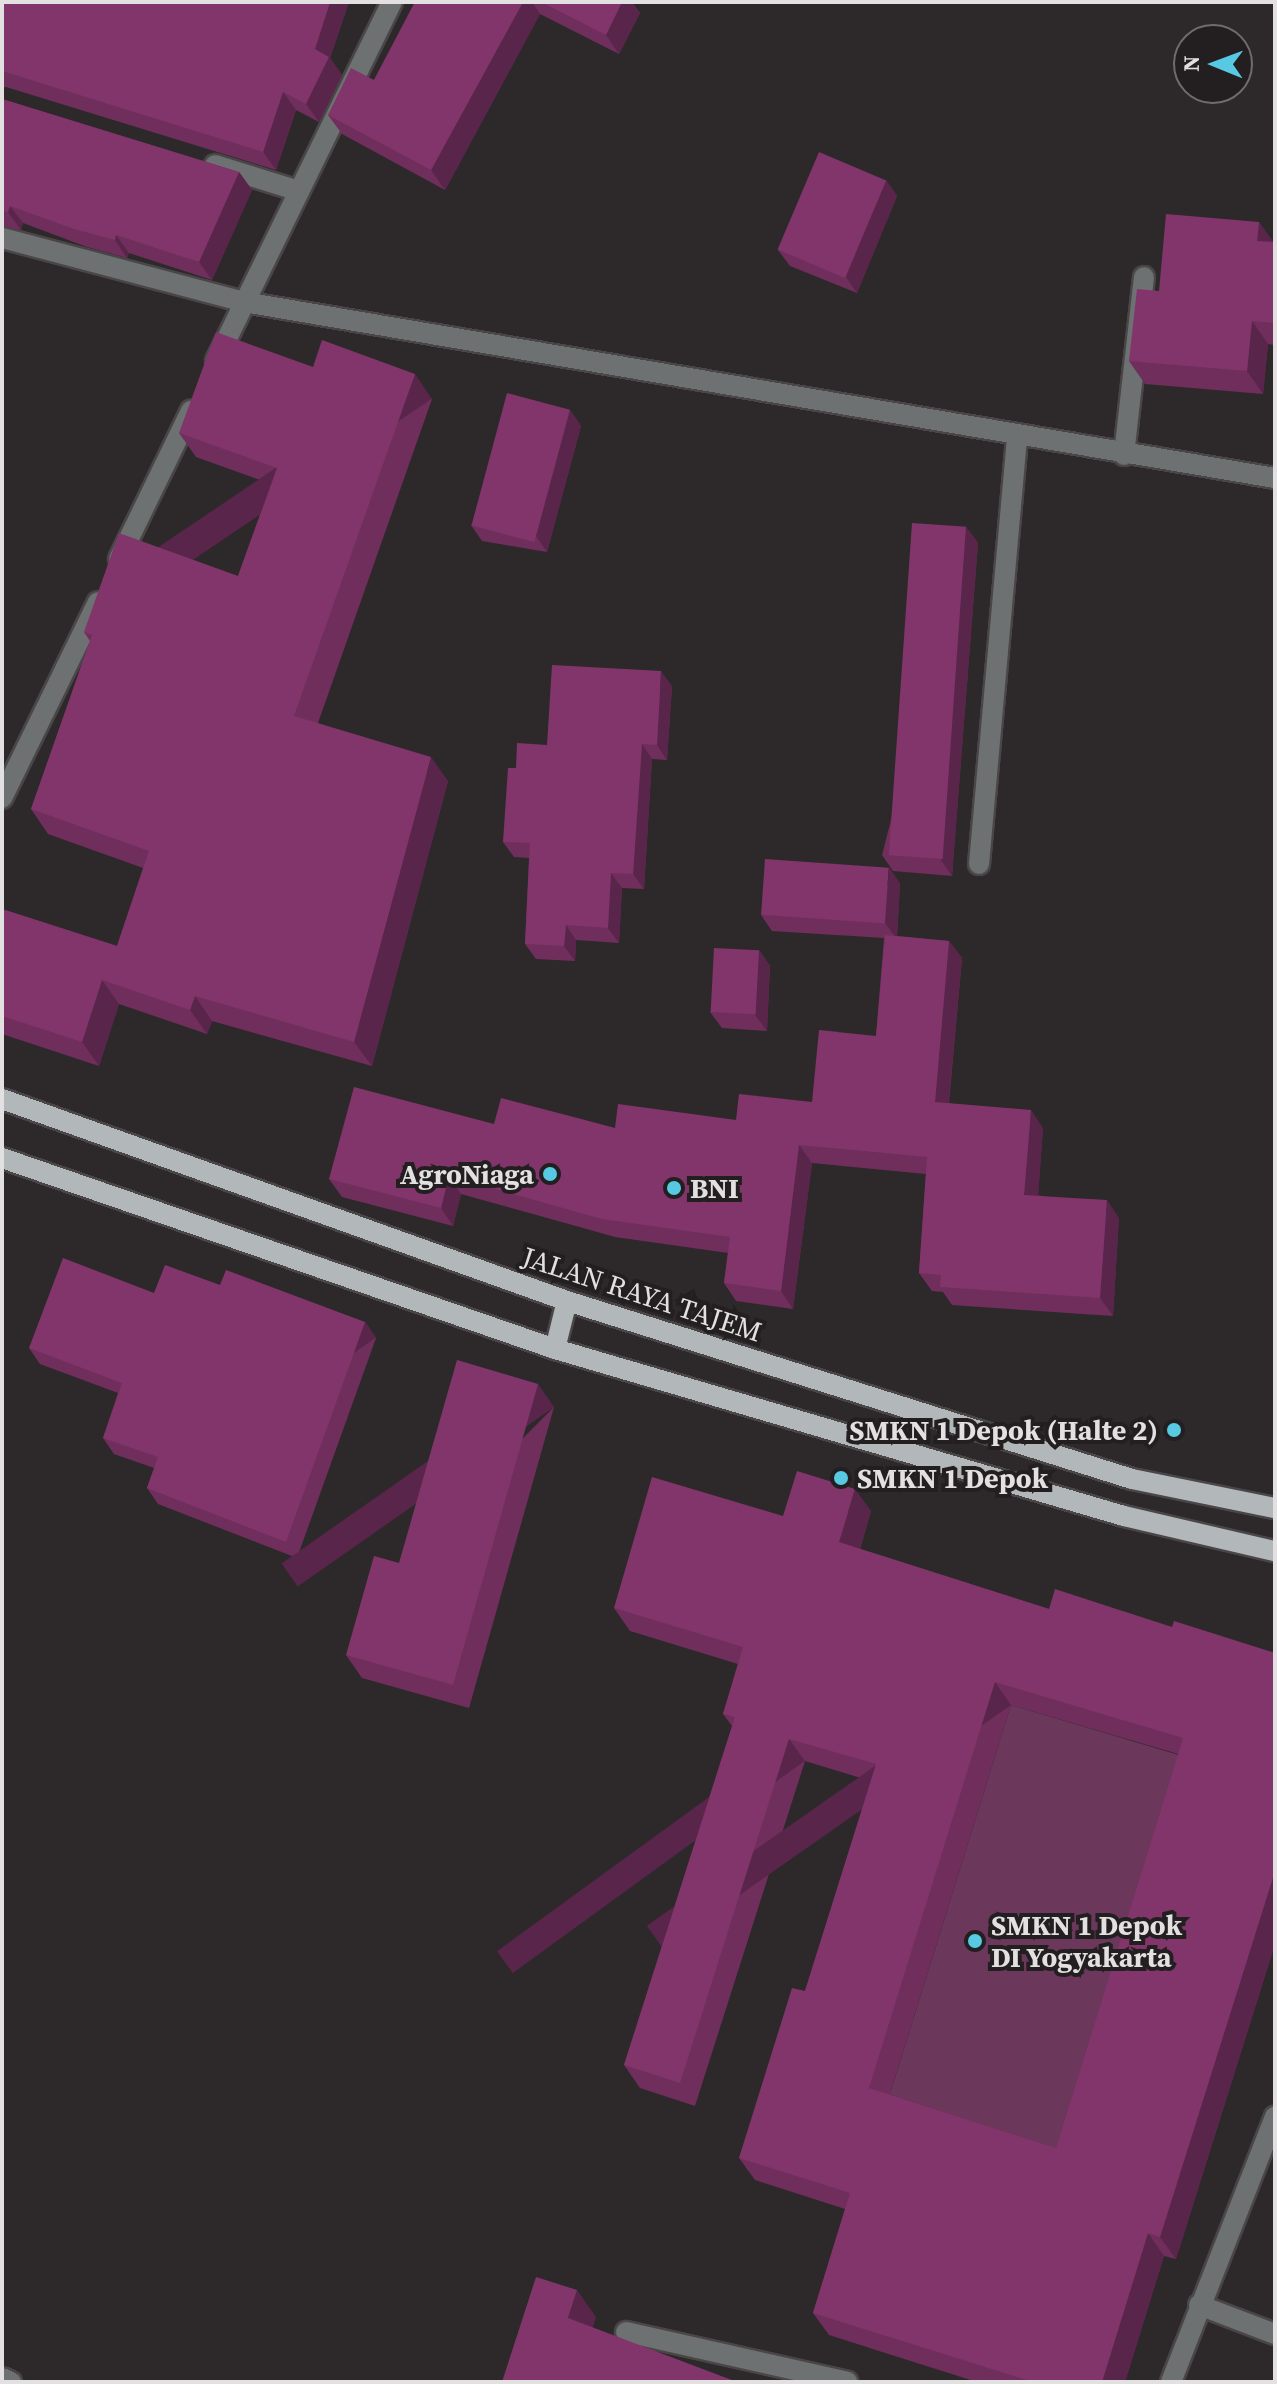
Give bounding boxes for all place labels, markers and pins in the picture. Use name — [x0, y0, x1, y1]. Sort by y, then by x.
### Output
place label: AgroNiaga — [400, 1157, 534, 1191]
marker: AgroNiaga — [541, 1165, 559, 1183]
place label: BNI — [690, 1171, 739, 1205]
marker: BNI — [665, 1179, 683, 1197]
place label: SMKN 1 Depok (Halte 2) — [849, 1413, 1158, 1447]
marker: SMKN 1 Depok (Halte 2) — [1165, 1421, 1183, 1439]
place label: SMKN 1 Depok — [857, 1461, 1048, 1495]
marker: SMKN 1 Depok — [832, 1469, 850, 1487]
place label: SMKN 1 Depok DI Yogyakarta — [991, 1908, 1182, 1974]
marker: SMKN 1 Depok DI Yogyakarta — [966, 1932, 984, 1950]

